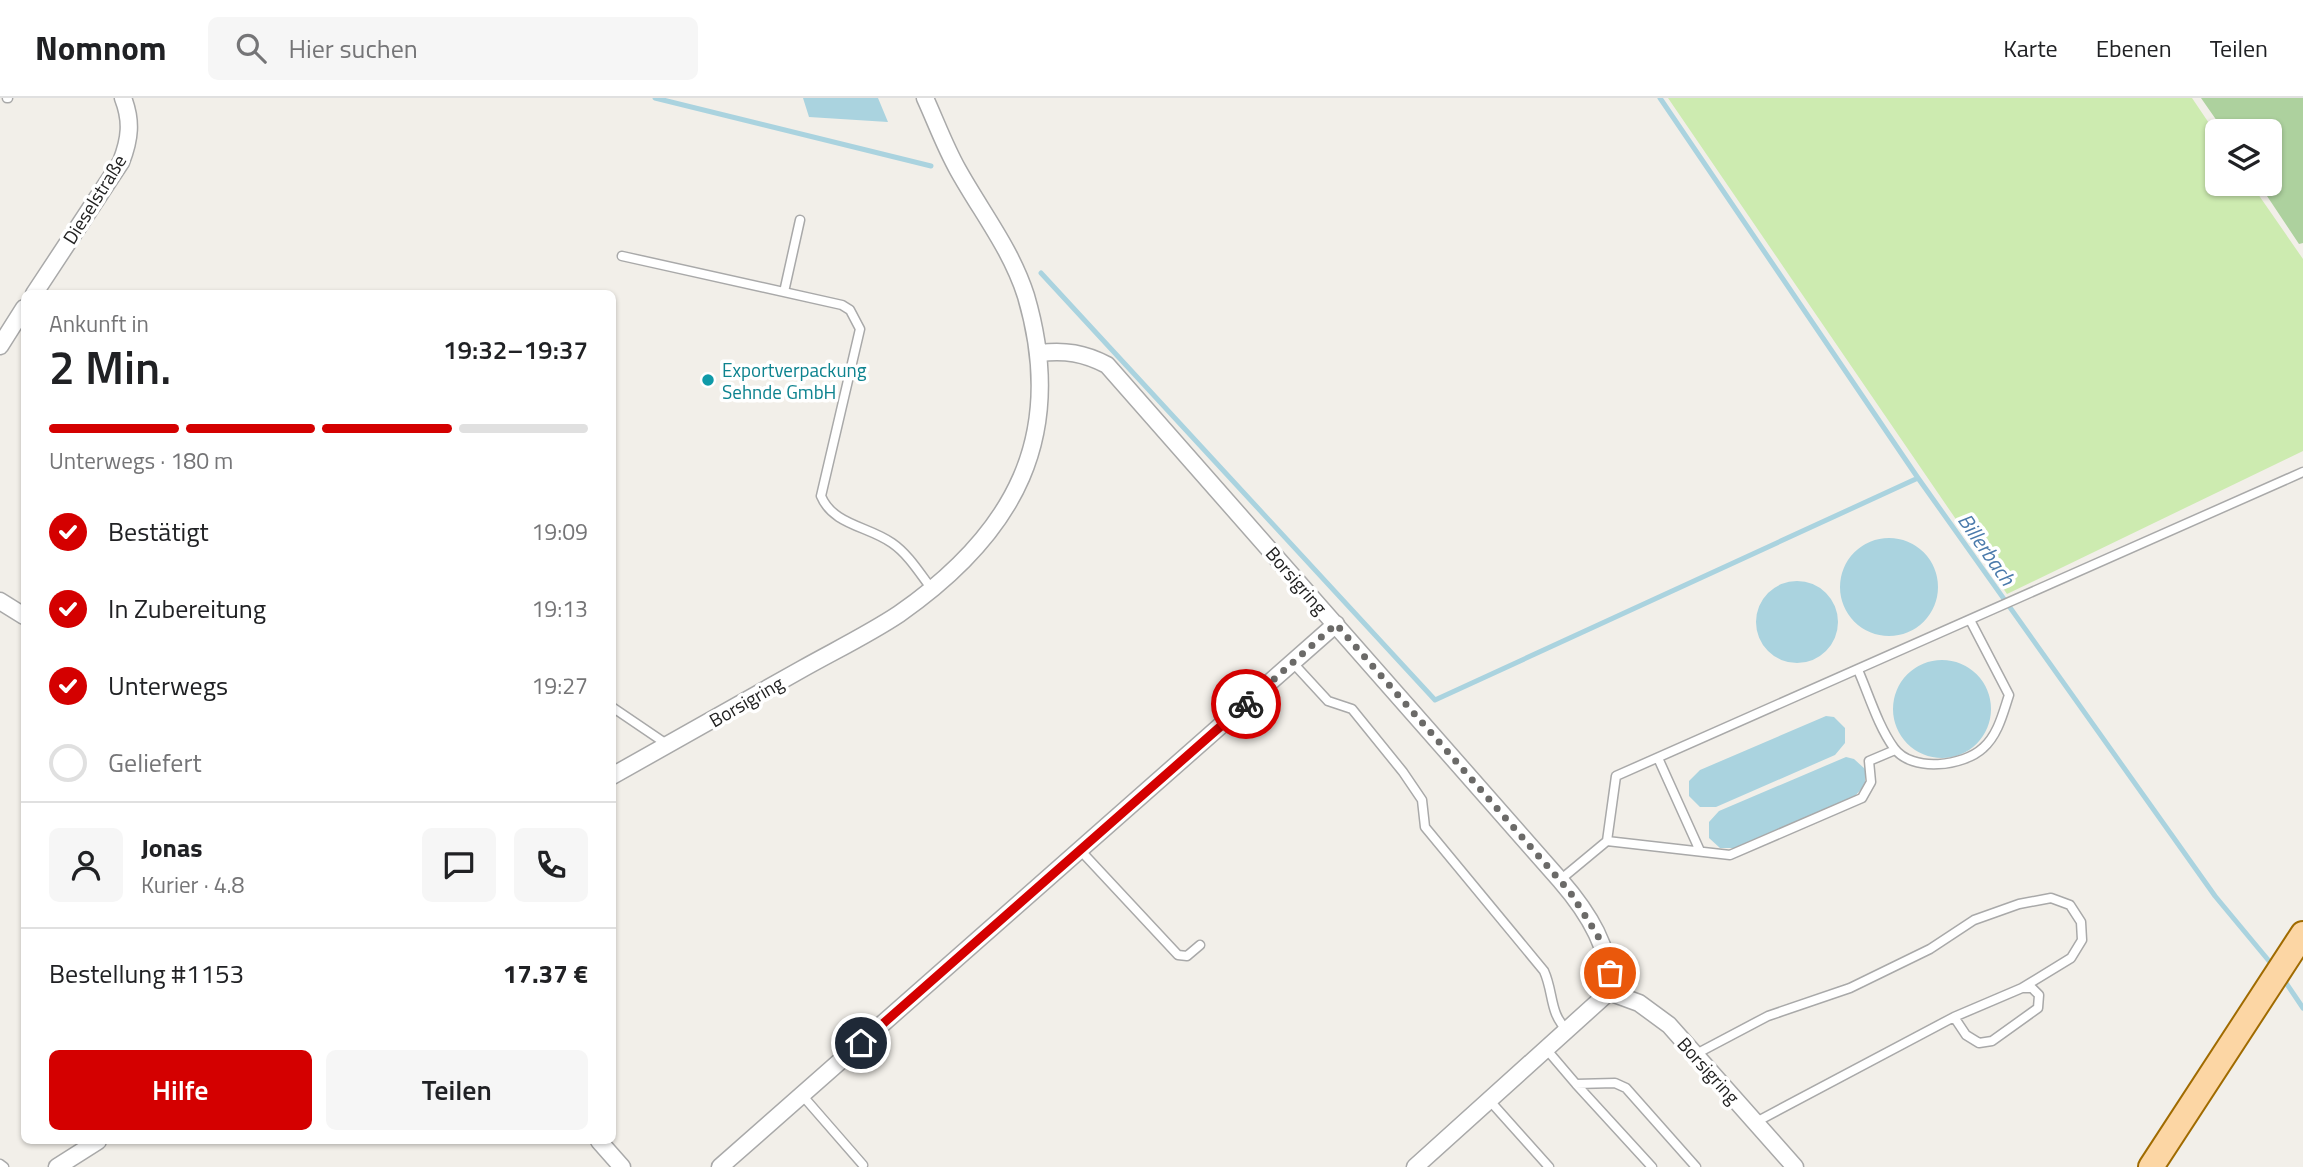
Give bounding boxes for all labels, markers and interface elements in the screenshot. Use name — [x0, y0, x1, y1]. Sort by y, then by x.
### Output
search box — [208, 17, 698, 80]
text: Nomnom — [35, 23, 166, 73]
icon: search — [232, 29, 270, 67]
text: Hier suchen — [288, 29, 418, 68]
text: Karte — [2003, 30, 2058, 66]
text: Ebenen — [2096, 30, 2172, 66]
text: Teilen — [2210, 30, 2268, 66]
map controls — [2205, 119, 2282, 196]
button: layers — [2205, 119, 2282, 196]
street label: Dieselstraße — [55, 149, 133, 249]
text: Ankunft in — [49, 306, 149, 341]
text: 19:32–19:37 — [443, 330, 588, 369]
text: 2 Min. — [49, 332, 171, 402]
place label: Exportverpackung Sehnde GmbH — [722, 355, 867, 406]
marker: Exportverpackung Sehnde GmbH — [700, 372, 716, 388]
text: Unterwegs · 180 m — [49, 443, 233, 478]
water label: Billerbach — [1950, 506, 2024, 592]
text: Bestätigt — [108, 512, 209, 551]
icon: check — [49, 513, 87, 551]
text: 19:09 — [531, 514, 588, 549]
street label: Borsigring — [1259, 540, 1335, 621]
text: In Zubereitung — [108, 589, 266, 628]
icon: check — [49, 590, 87, 628]
text: 19:13 — [531, 591, 588, 626]
text: Unterwegs — [108, 666, 228, 705]
icon: check — [49, 667, 87, 705]
text: 19:27 — [531, 668, 588, 703]
street label: Borsigring — [703, 668, 789, 734]
courier — [1211, 669, 1281, 739]
icon: bike — [1227, 685, 1265, 723]
text: Geliefert — [108, 743, 202, 782]
button: person — [49, 828, 123, 902]
text: Jonas — [141, 828, 203, 867]
button: chat — [422, 828, 496, 902]
button: phone — [514, 828, 588, 902]
text: Kurier · 4.8 — [141, 867, 244, 902]
pin — [1580, 943, 1640, 1003]
text: Bestellung #1153 — [49, 954, 244, 993]
text: 17.37 € — [503, 954, 588, 993]
icon: bag — [1591, 954, 1629, 992]
pin — [831, 1013, 891, 1073]
icon: home — [842, 1024, 880, 1062]
street label: Borsigring — [1671, 1030, 1747, 1110]
button: Hilfe — [49, 1050, 312, 1130]
button: Teilen — [326, 1050, 588, 1130]

